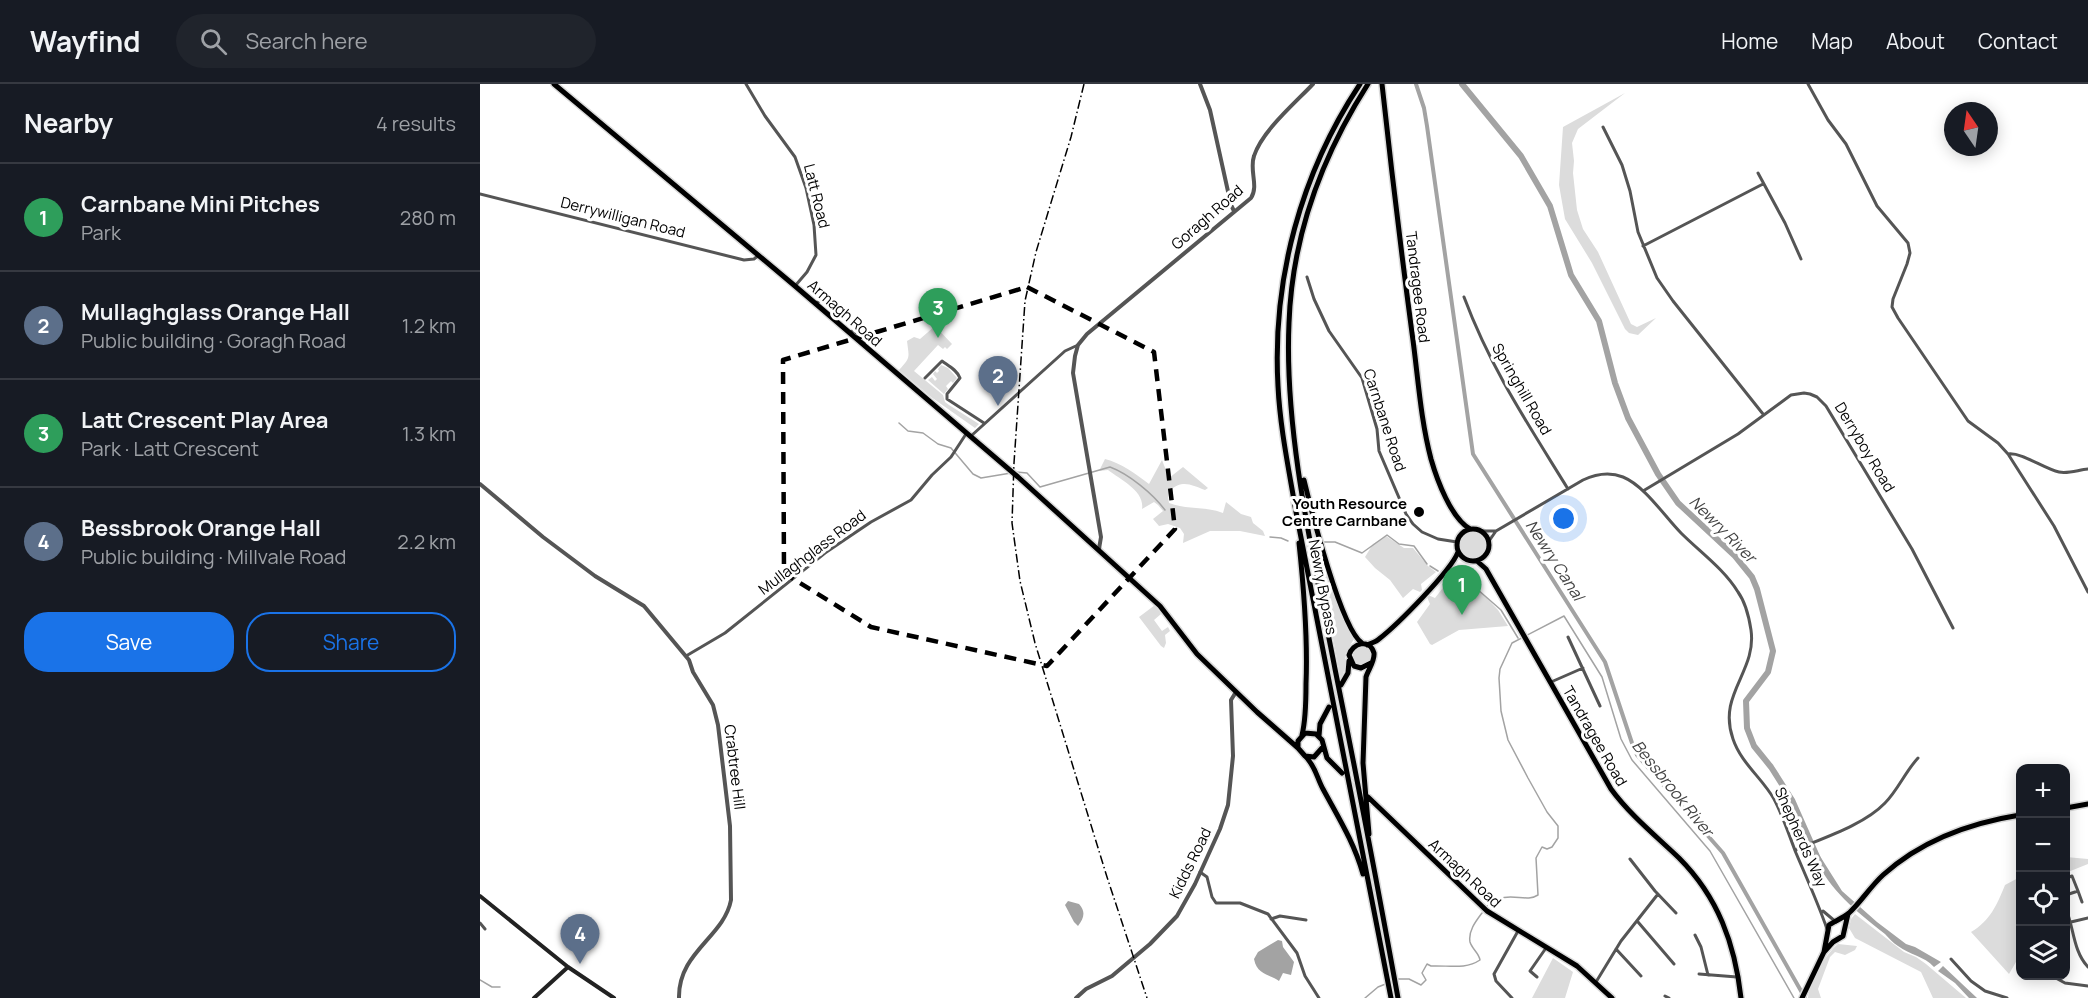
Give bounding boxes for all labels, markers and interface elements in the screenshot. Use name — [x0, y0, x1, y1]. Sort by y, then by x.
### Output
search box — [176, 14, 596, 68]
text: Wayfind — [30, 22, 140, 60]
icon: search — [197, 25, 230, 58]
text: Search here — [245, 26, 368, 56]
text: Home — [1721, 27, 1778, 55]
text: Map — [1811, 27, 1853, 55]
text: About — [1886, 27, 1945, 55]
text: Contact — [1978, 27, 2058, 55]
north arrow — [1944, 102, 1998, 156]
text: Nearby — [24, 105, 113, 141]
text: 4 results — [376, 110, 456, 137]
street label: Latt Road — [799, 162, 835, 230]
street label: Goragh Road — [1166, 180, 1248, 254]
text: Carnbane Mini Pitches — [81, 189, 320, 219]
street label: Derrywilligan Road — [559, 191, 687, 243]
text: 1 — [39, 204, 48, 231]
text: 280 m — [400, 204, 456, 231]
text: Park — [81, 219, 121, 246]
street label: Tandragee Road — [1401, 230, 1435, 344]
street label: Armagh Road — [803, 275, 887, 351]
pin: 3 — [918, 288, 958, 338]
text: Mullaghglass Orange Hall — [81, 297, 350, 327]
text: 2 — [38, 312, 49, 339]
text: 1.2 km — [402, 312, 456, 339]
text: Public building · Goragh Road — [81, 327, 346, 354]
street label: Springhill Road — [1487, 339, 1557, 439]
pin: 2 — [978, 356, 1018, 406]
street label: Carnbane Road — [1359, 366, 1411, 474]
street label: Derryboy Road — [1830, 398, 1900, 496]
text: Latt Crescent Play Area — [81, 405, 328, 435]
text: 3 — [38, 420, 49, 447]
text: 1.3 km — [402, 420, 456, 447]
text: Park · Latt Crescent — [81, 435, 259, 462]
water label: Newry River — [1685, 491, 1763, 569]
place label: Youth Resource Centre Carnbane — [1282, 493, 1407, 531]
your location — [1549, 504, 1578, 533]
street label: Mullaghglass Road — [754, 505, 870, 599]
marker: Youth Resource Centre Carnbane — [1412, 505, 1426, 519]
text: Bessbrook Orange Hall — [81, 513, 321, 543]
water label: Newry Canal — [1521, 515, 1591, 606]
text: 4 — [37, 528, 50, 555]
text: 2.2 km — [397, 528, 456, 555]
street label: Newry Bypass — [1303, 538, 1343, 637]
text: Public building · Millvale Road — [81, 543, 346, 570]
pin: 1 — [1442, 566, 1482, 615]
button: Save — [24, 612, 234, 672]
button: Share — [246, 612, 456, 672]
street label: Tandragee Road — [1558, 682, 1632, 790]
street label: Crabtree Hill — [719, 723, 751, 811]
water label: Bessbrook River — [1627, 735, 1720, 842]
map controls — [2016, 764, 2070, 980]
button: + — [2016, 764, 2070, 818]
street label: Shepherds Way — [1770, 784, 1832, 890]
button: − — [2016, 818, 2070, 872]
street label: Kidds Road — [1164, 824, 1216, 902]
street label: Armagh Road — [1424, 834, 1506, 912]
button: locate — [2016, 872, 2070, 926]
pin: 4 — [560, 914, 600, 964]
button: layers — [2016, 926, 2070, 980]

